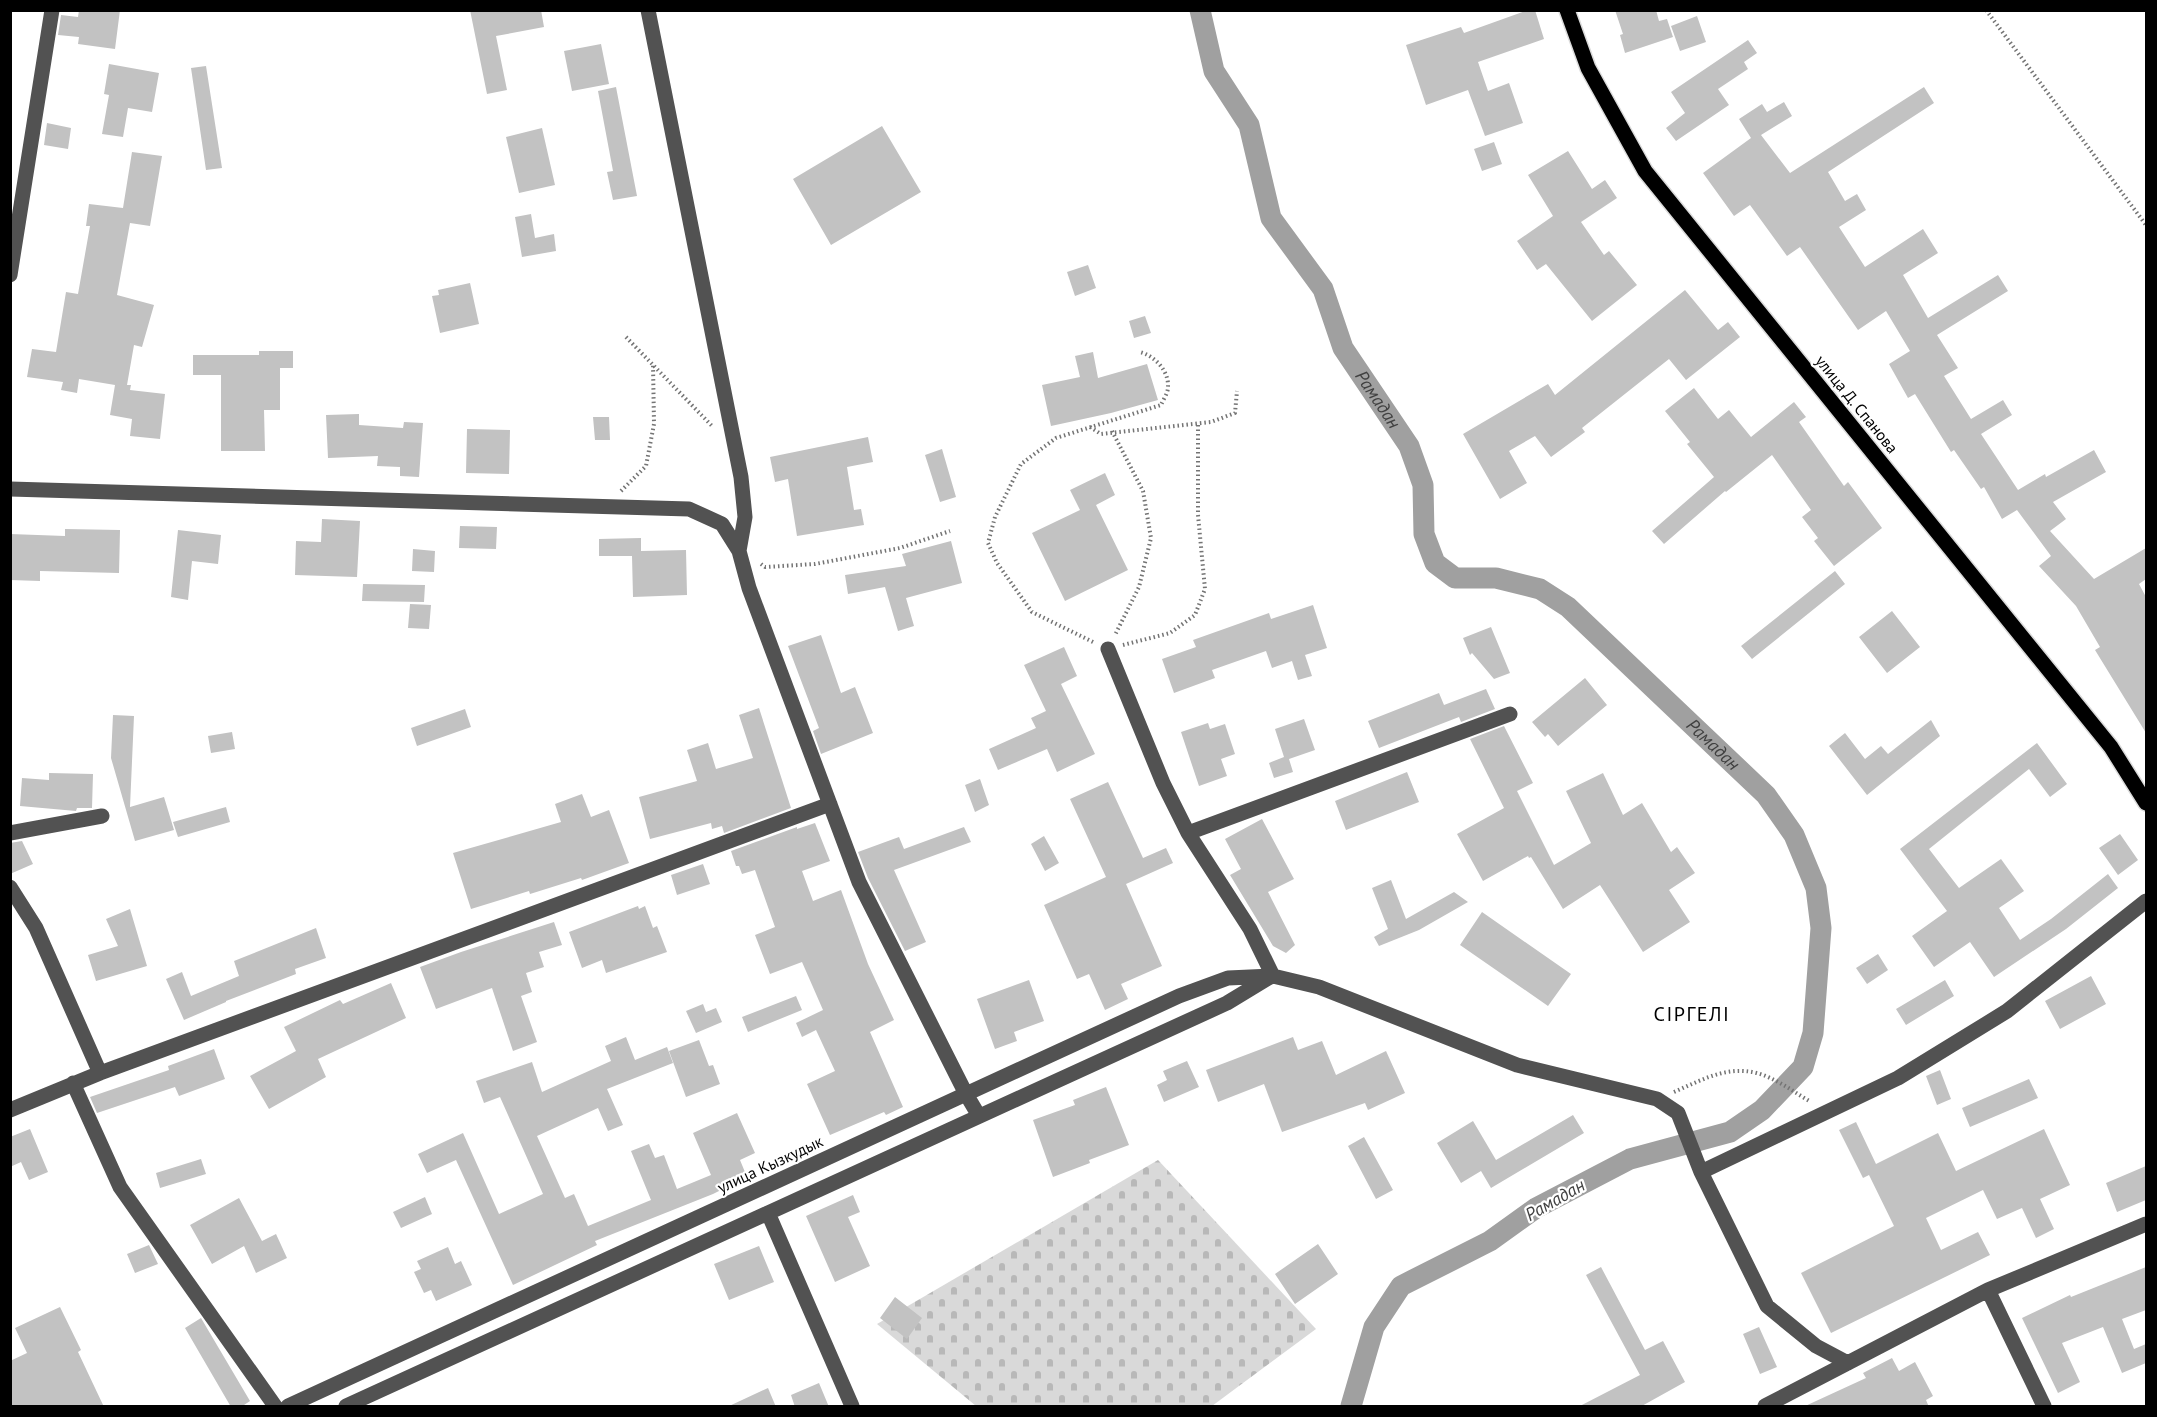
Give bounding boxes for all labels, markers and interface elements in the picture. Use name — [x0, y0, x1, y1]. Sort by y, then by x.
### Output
street label: улица Д. Спанова — [1811, 351, 1903, 457]
water label: Рамадан — [1350, 366, 1406, 433]
water label: Рамадан — [1682, 713, 1745, 776]
district label: СІРГЕЛІ — [1654, 1001, 1730, 1027]
street label: улица Кызкудык — [714, 1131, 826, 1197]
water label: Рамадан — [1521, 1173, 1589, 1226]

